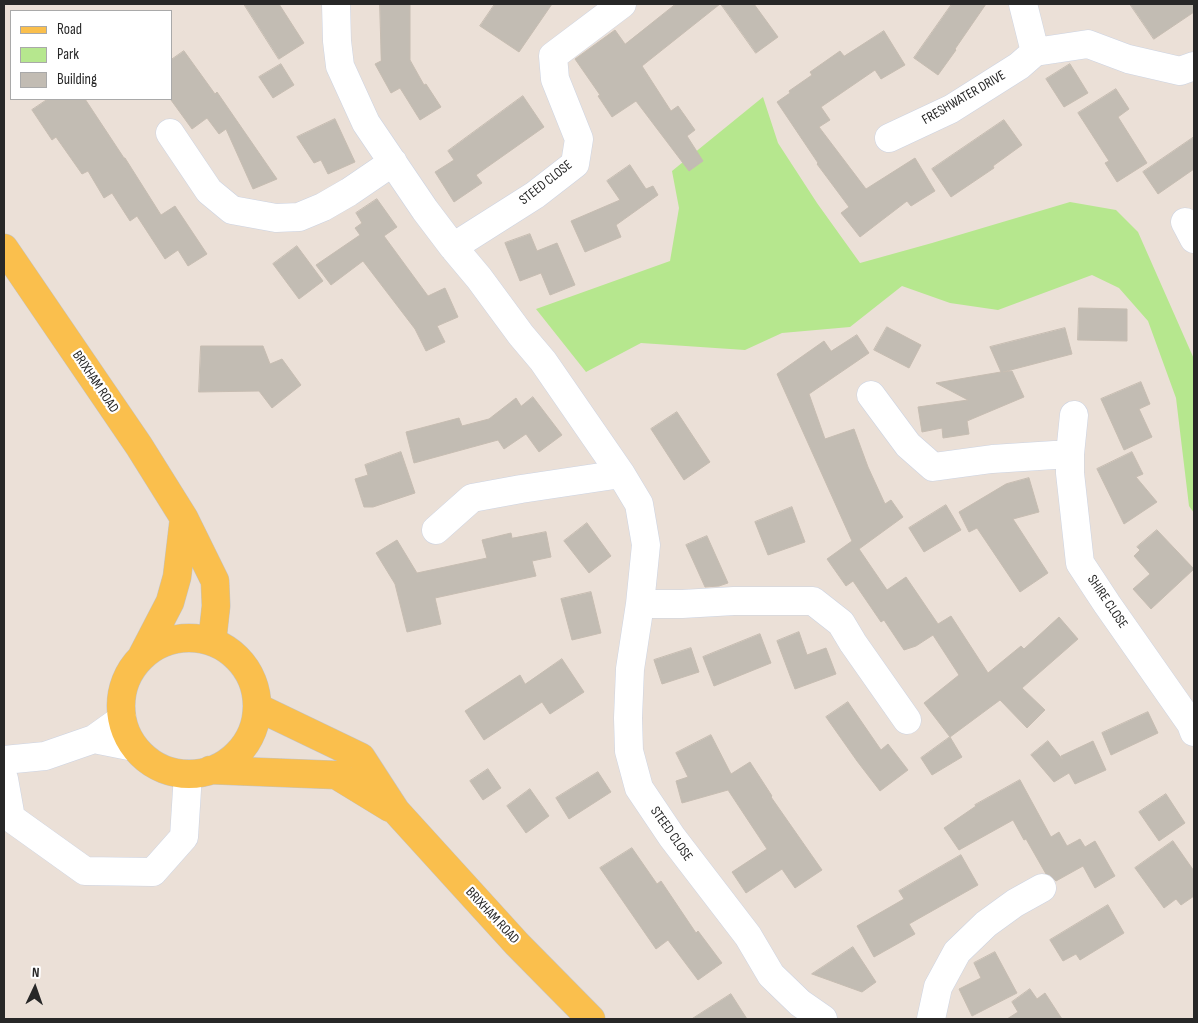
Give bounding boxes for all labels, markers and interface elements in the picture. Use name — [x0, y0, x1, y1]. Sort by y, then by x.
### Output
legend — [10, 10, 172, 100]
text: Road — [57, 20, 82, 39]
text: Park — [57, 45, 79, 64]
street label: FRESHWATER DRIVE — [919, 67, 1009, 129]
text: Building — [57, 70, 97, 89]
street label: STEED CLOSE — [516, 157, 576, 209]
street label: BRIXHAM ROAD — [68, 348, 122, 416]
street label: SHIRE CLOSE — [1083, 572, 1131, 632]
street label: STEED CLOSE — [646, 804, 696, 864]
street label: BRIXHAM ROAD — [462, 884, 522, 948]
north arrow — [10, 963, 60, 1013]
text: N — [32, 964, 40, 981]

